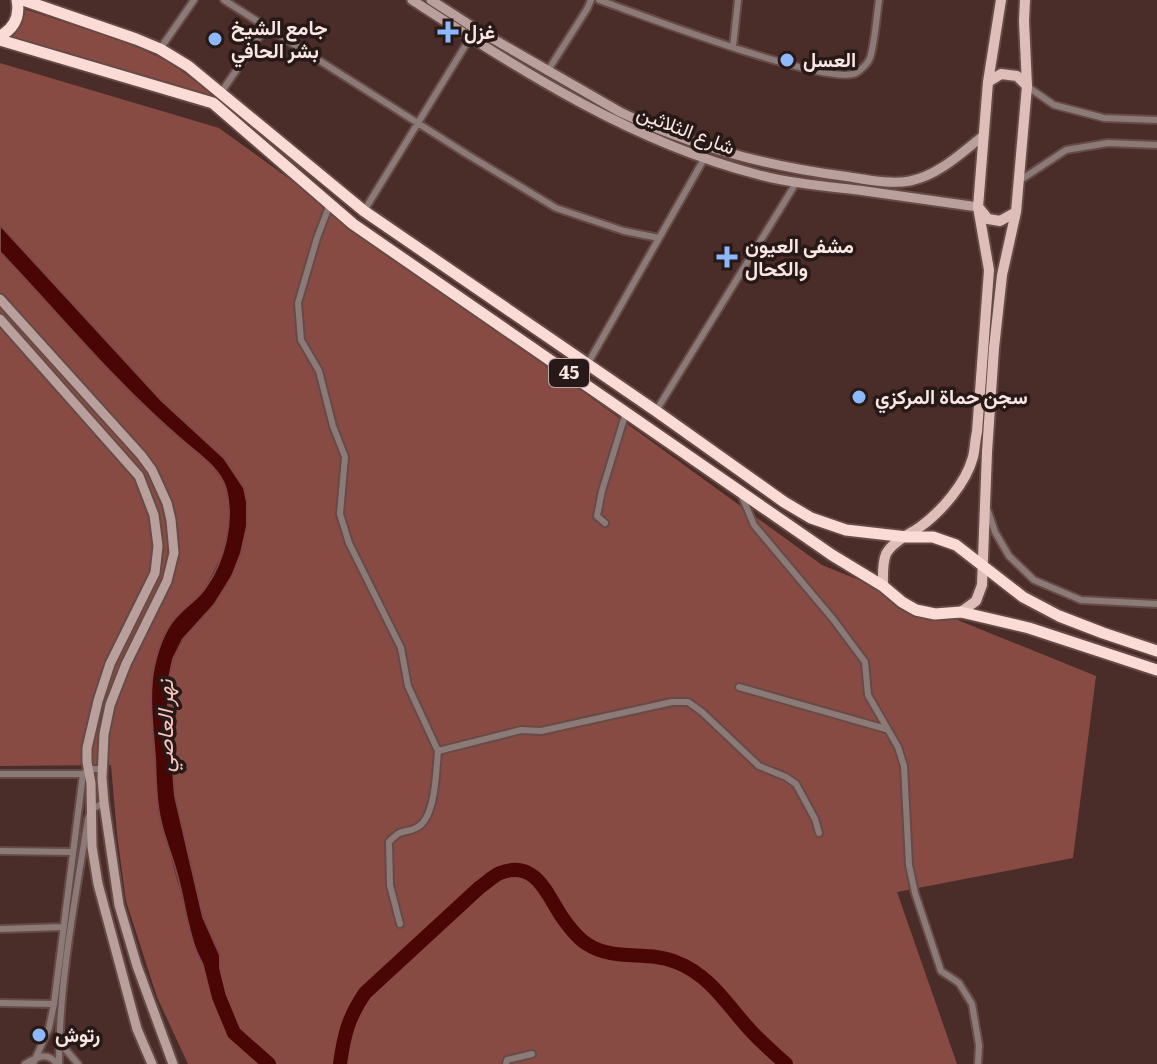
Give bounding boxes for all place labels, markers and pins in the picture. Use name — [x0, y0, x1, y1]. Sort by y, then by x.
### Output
place label: جامع الشيخ بشر الحافي — [231, 11, 328, 68]
place label: غزل — [464, 15, 495, 45]
marker: غزل — [439, 23, 457, 41]
marker: جامع الشيخ بشر الحافي — [206, 30, 224, 48]
place label: العسل — [803, 43, 856, 73]
marker: العسل — [778, 51, 796, 69]
place label: مشفى العيون والكحال — [745, 229, 854, 282]
marker: مشفى العيون والكحال — [716, 246, 738, 268]
place label: سجن حماة المركزي — [875, 380, 1028, 414]
marker: سجن حماة المركزي — [850, 388, 868, 406]
place label: رتوش — [55, 1018, 100, 1048]
marker: رتوش — [30, 1026, 48, 1044]

